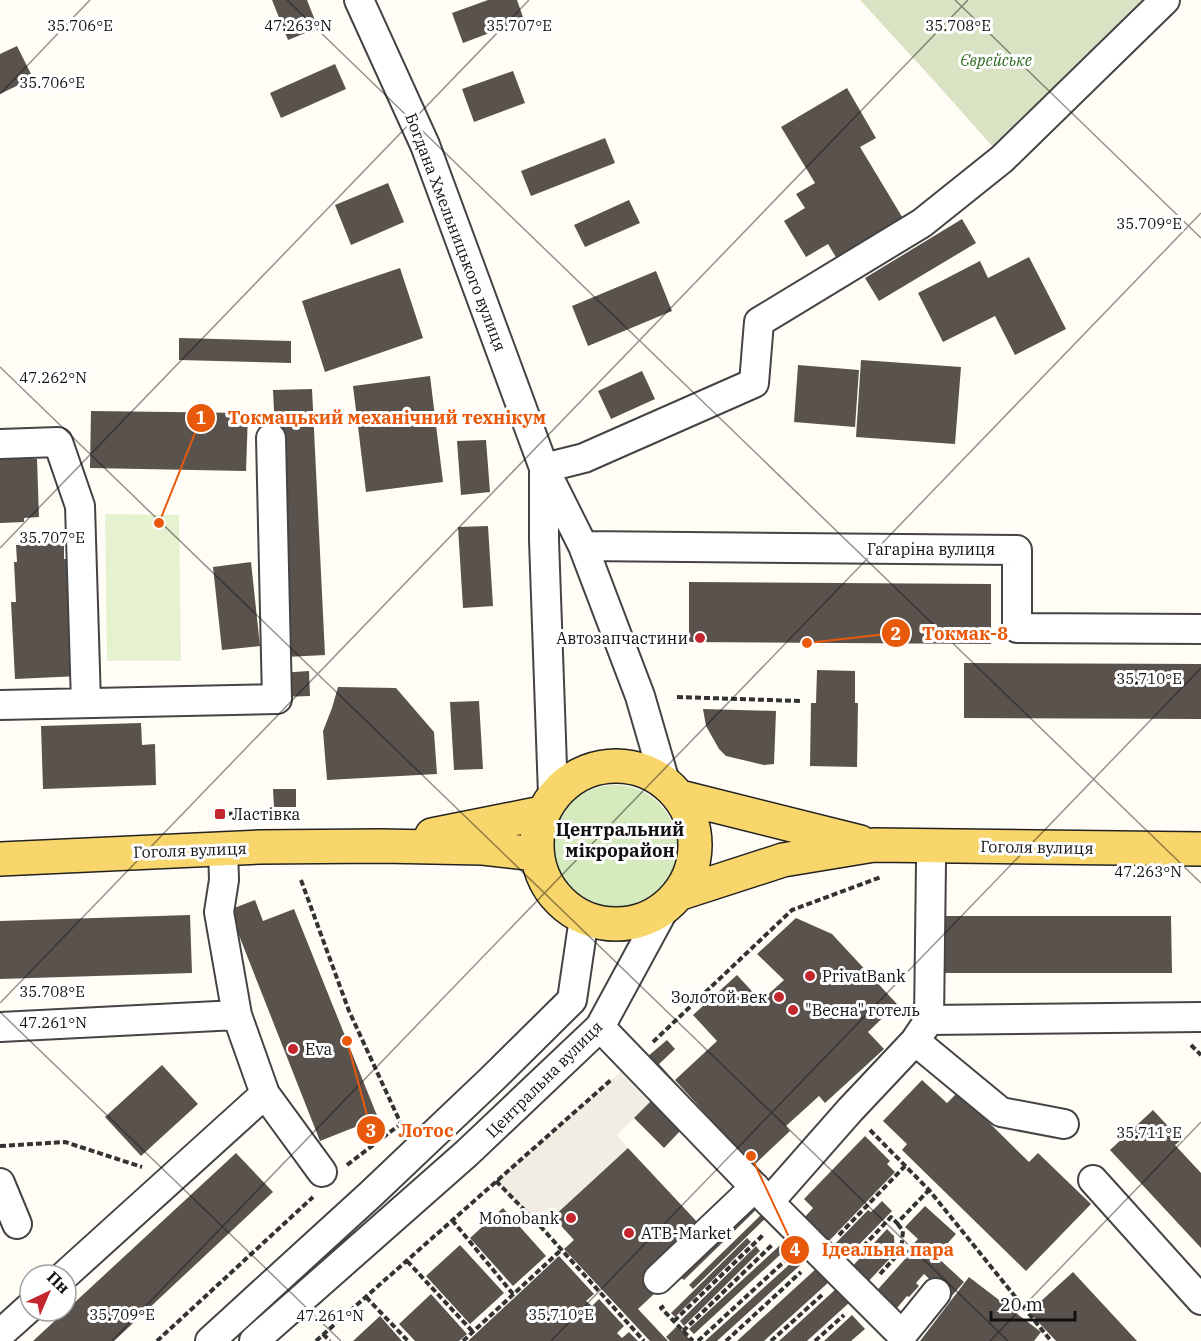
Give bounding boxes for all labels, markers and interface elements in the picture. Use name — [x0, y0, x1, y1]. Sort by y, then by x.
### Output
text: 35.706°E — [47, 16, 113, 35]
text: 47.263°N — [264, 16, 332, 35]
text: 35.707°E — [486, 16, 552, 35]
text: 35.708°E — [925, 16, 991, 35]
park label: Єврейське — [960, 50, 1032, 70]
text: 35.706°E — [19, 73, 85, 92]
street label: Богдана Хмельницького вулиця — [401, 110, 511, 354]
text: 35.709°E — [1116, 214, 1182, 233]
text: 47.262°N — [19, 368, 87, 387]
callout: Токмацький механічний технікум — [186, 400, 558, 436]
text: 1 — [196, 406, 207, 429]
text: Токмацький механічний технікум — [228, 406, 546, 429]
text: 35.707°E — [19, 528, 85, 547]
street label: Гагаріна вулиця — [867, 539, 995, 559]
callout: Токмак-8 — [881, 615, 1020, 651]
text: 2 — [891, 622, 901, 645]
text: Токмак-8 — [922, 622, 1008, 645]
place label: Автозапчастини — [556, 628, 688, 648]
marker: Автозапчастини — [693, 631, 707, 645]
text: 35.710°E — [1116, 669, 1182, 688]
place label: Ластівка — [232, 804, 300, 824]
marker: Ластівка — [213, 807, 227, 821]
district label: Центральний мікрорайон — [556, 818, 684, 862]
street label: Гоголя вулиця — [980, 836, 1094, 858]
street label: Гоголя вулиця — [133, 838, 247, 862]
text: 47.263°N — [1114, 862, 1182, 881]
place label: PrivatBank — [822, 966, 906, 986]
marker: PrivatBank — [803, 969, 817, 983]
text: 35.708°E — [19, 982, 85, 1001]
place label: Золотой век — [671, 987, 768, 1007]
marker: Золотой век — [772, 990, 786, 1004]
place label: "Весна" готель — [805, 1000, 920, 1020]
marker: "Весна" готель — [786, 1003, 800, 1017]
text: 47.261°N — [19, 1013, 87, 1032]
street label: Центральна вулиця — [481, 1016, 607, 1142]
place label: Eva — [305, 1039, 333, 1059]
marker: Eva — [286, 1042, 300, 1056]
callout: Лотос — [356, 1112, 465, 1148]
text: 3 — [366, 1119, 376, 1142]
text: Лотос — [398, 1119, 454, 1142]
text: 35.711°E — [1116, 1123, 1182, 1142]
place label: Monobank — [479, 1208, 560, 1228]
marker: Monobank — [564, 1211, 578, 1225]
place label: ATB-Market — [641, 1223, 732, 1243]
marker: ATB-Market — [622, 1226, 636, 1240]
callout: Ідеальна пара — [780, 1232, 966, 1268]
text: 4 — [790, 1238, 801, 1261]
text: Ідеальна пара — [822, 1238, 954, 1261]
north arrow — [18, 1263, 78, 1323]
text: Пн — [43, 1267, 74, 1298]
scale bar — [991, 1284, 1075, 1322]
text: 20 m — [1000, 1293, 1043, 1316]
text: 35.709°E — [89, 1305, 155, 1324]
text: 35.710°E — [528, 1305, 594, 1324]
text: 47.261°N — [296, 1306, 364, 1325]

